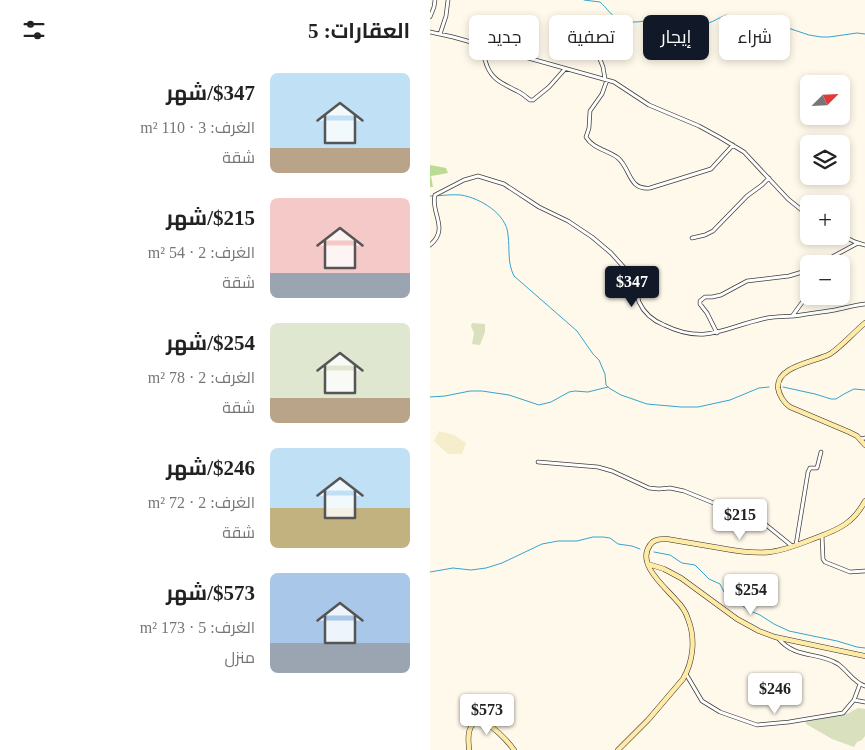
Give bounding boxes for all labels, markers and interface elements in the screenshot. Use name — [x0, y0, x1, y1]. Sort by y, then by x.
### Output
chip: جديد — [469, 15, 539, 60]
chip: تصفية — [549, 15, 633, 60]
chip: إيجار — [643, 15, 709, 60]
chip: شراء — [719, 15, 790, 60]
icon: filters — [20, 16, 48, 44]
text: العقارات: 5 — [308, 19, 410, 43]
north arrow — [800, 75, 850, 125]
map controls — [800, 75, 850, 305]
text: $347/شهر — [166, 81, 255, 105]
icon: home — [310, 93, 370, 153]
text: الغرف: 3 · 110 m² — [140, 119, 255, 136]
button: layers — [800, 135, 850, 185]
text: شقة — [222, 149, 255, 166]
button: + — [800, 195, 850, 245]
text: $215/شهر — [166, 206, 255, 230]
icon: home — [310, 218, 370, 278]
text: الغرف: 2 · 54 m² — [148, 244, 255, 261]
button: − — [800, 255, 850, 305]
pin: $347 — [602, 266, 662, 308]
text: $347 — [616, 273, 648, 290]
text: شقة — [222, 274, 255, 291]
text: $254/شهر — [166, 331, 255, 355]
icon: home — [310, 343, 370, 403]
text: الغرف: 2 · 78 m² — [148, 369, 255, 386]
text: شقة — [222, 399, 255, 416]
text: $246/شهر — [166, 456, 255, 480]
icon: home — [310, 468, 370, 528]
text: الغرف: 2 · 72 m² — [148, 494, 255, 511]
pin: $215 — [710, 498, 770, 541]
text: $215 — [724, 506, 756, 523]
text: شقة — [222, 524, 255, 541]
pin: $254 — [721, 574, 781, 616]
text: $573/شهر — [166, 581, 255, 605]
text: $254 — [735, 581, 767, 598]
icon: home — [310, 593, 370, 653]
text: الغرف: 5 · 173 m² — [140, 619, 255, 636]
text: منزل — [225, 649, 255, 666]
pin: $246 — [745, 672, 805, 715]
text: $246 — [759, 680, 791, 697]
pin: $573 — [457, 694, 517, 736]
text: $573 — [471, 701, 503, 718]

